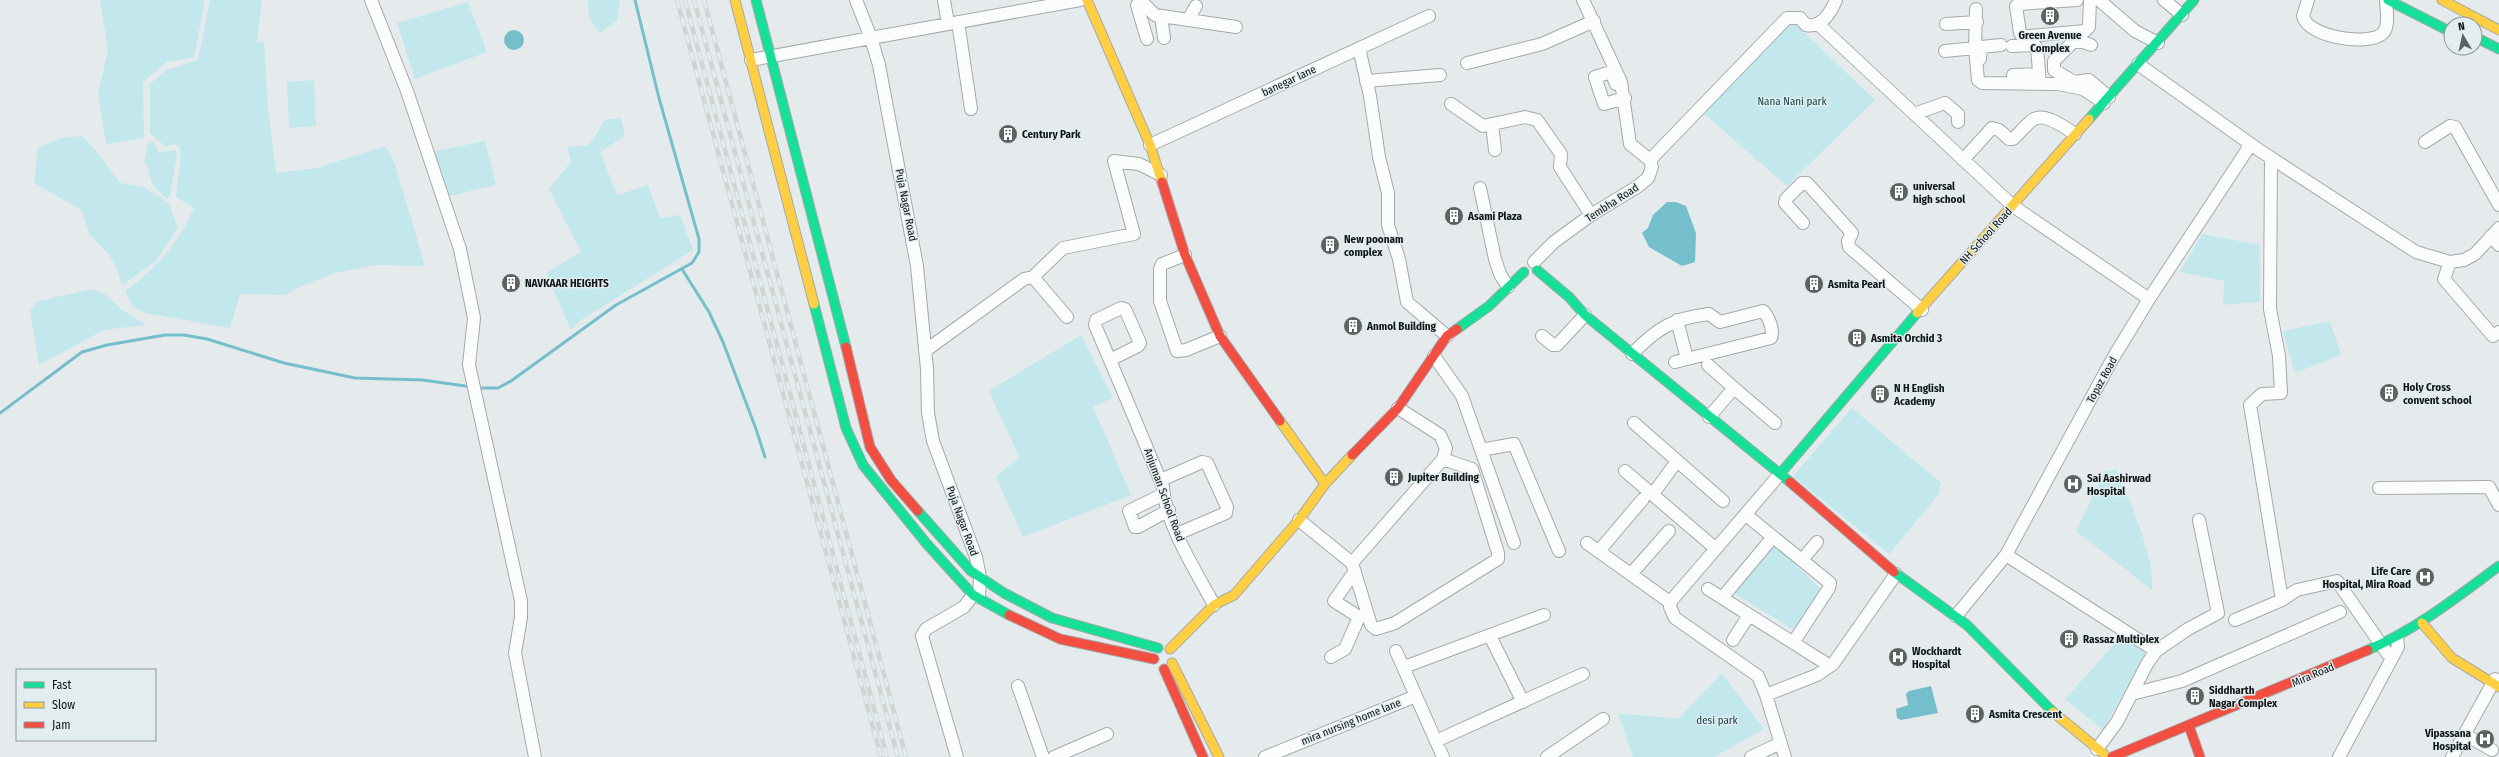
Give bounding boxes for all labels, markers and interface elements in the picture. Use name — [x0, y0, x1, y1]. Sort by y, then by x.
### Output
building icon: Green Avenue Complex — [2039, 5, 2061, 27]
north arrow — [2443, 16, 2483, 56]
text: N — [2457, 20, 2466, 34]
place label: Green Avenue Complex — [2018, 29, 2082, 55]
street label: banegar lane — [1260, 63, 1318, 99]
park label: Nana Nani park — [1757, 95, 1827, 108]
building icon: Century Park — [997, 123, 1019, 145]
place label: Century Park — [1022, 128, 1081, 141]
street label: Puja Nagar Road — [893, 168, 919, 242]
place label: universal high school — [1913, 180, 1966, 206]
street label: Tembha Road — [1583, 181, 1641, 225]
building icon: universal high school — [1888, 181, 1910, 203]
building icon: Asami Plaza — [1443, 205, 1465, 227]
street label: NH School Road — [1957, 205, 2015, 267]
place label: Asami Plaza — [1467, 210, 1523, 223]
place label: New poonam complex — [1344, 233, 1403, 259]
building icon: New poonam complex — [1319, 234, 1341, 256]
building icon: NAVKAAR HEIGHTS — [500, 272, 522, 294]
building icon: Asmita Pearl — [1803, 273, 1825, 295]
place label: NAVKAAR HEIGHTS — [525, 277, 609, 290]
place label: Asmita Pearl — [1827, 278, 1886, 291]
building icon: Anmol Building — [1342, 315, 1364, 337]
place label: Anmol Building — [1366, 320, 1437, 333]
building icon: Asmita Orchid 3 — [1846, 327, 1868, 349]
place label: Asmita Orchid 3 — [1870, 332, 1942, 345]
street label: Topaz Road — [2084, 354, 2120, 406]
place label: Holy Cross convent school — [2403, 381, 2473, 407]
place label: N H English Academy — [1893, 382, 1945, 408]
building icon: Holy Cross convent school — [2378, 382, 2400, 404]
building icon: N H English Academy — [1869, 383, 1891, 405]
street label: Anjuman School Road — [1141, 447, 1187, 543]
building icon: Jupiter Building — [1383, 466, 1405, 488]
place label: Jupiter Building — [1407, 471, 1480, 484]
place label: Sai Aashirwad Hospital — [2087, 472, 2151, 498]
hospital icon: Sai Aashirwad Hospital — [2062, 473, 2084, 495]
street label: Puja Nagar Road — [943, 484, 981, 558]
place label: Life Care Hospital, Mira Road — [2322, 565, 2411, 591]
hospital icon: Life Care Hospital, Mira Road — [2414, 566, 2436, 588]
building icon: Rassaz Multiplex — [2058, 628, 2080, 650]
place label: Rassaz Multiplex — [2083, 633, 2160, 646]
place label: Wockhardt Hospital — [1912, 645, 1962, 671]
hospital icon: Wockhardt Hospital — [1887, 646, 1909, 668]
street label: Mira Road — [2290, 660, 2336, 690]
legend — [16, 669, 156, 741]
text: Fast — [52, 678, 71, 692]
place label: Siddharth Nagar Complex — [2209, 684, 2278, 710]
building icon: Siddharth Nagar Complex — [2184, 685, 2206, 707]
street label: mira nursing home lane — [1299, 696, 1403, 748]
text: Slow — [52, 698, 75, 712]
building icon: Asmita Crescent — [1964, 703, 1986, 725]
place label: Asmita Crescent — [1988, 708, 2062, 721]
park label: desi park — [1696, 714, 1739, 727]
text: Jam — [52, 718, 70, 732]
place label: Vipassana Hospital — [2424, 727, 2472, 753]
hospital icon: Vipassana Hospital — [2474, 728, 2496, 750]

